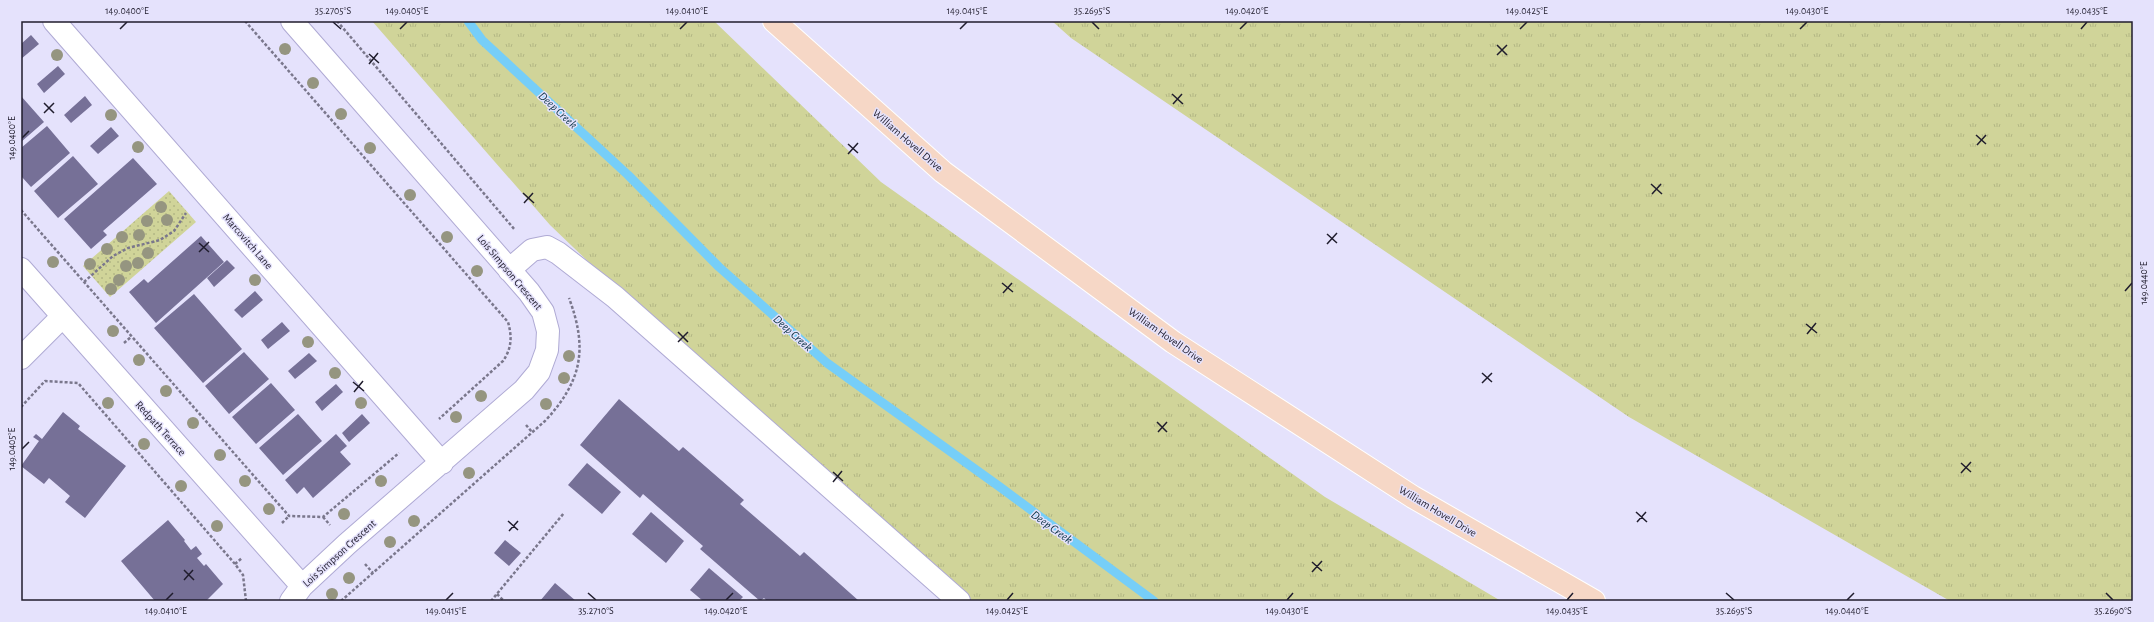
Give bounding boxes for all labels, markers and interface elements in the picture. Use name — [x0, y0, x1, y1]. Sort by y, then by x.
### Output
text: 149.0400°E — [105, 6, 149, 16]
text: 35.2705°S — [315, 6, 351, 16]
text: 149.0405°E — [386, 6, 428, 16]
text: 149.0410°E — [666, 6, 708, 16]
text: 149.0415°E — [947, 6, 988, 16]
text: 35.2695°S — [1074, 6, 1110, 16]
text: 149.0420°E — [1226, 6, 1269, 16]
text: 149.0425°E — [1506, 6, 1548, 16]
text: 149.0430°E — [1786, 6, 1828, 16]
text: 149.0435°E — [2066, 6, 2108, 16]
water label: Deep Creek — [536, 89, 580, 132]
street label: William Hovell Drive — [871, 107, 945, 174]
text: 149.0400°E — [7, 116, 17, 160]
street label: Marcovitch Lane — [221, 212, 275, 271]
street label: Lois Simpson Crescent — [475, 233, 544, 312]
text: 149.0440°E — [2139, 261, 2149, 305]
street label: William Hovell Drive — [1126, 306, 1205, 365]
water label: Deep Creek — [771, 313, 815, 354]
street label: Redpath Terrace — [133, 399, 188, 458]
text: 149.0405°E — [7, 428, 17, 470]
street label: William Hovell Drive — [1397, 484, 1478, 539]
water label: Deep Creek — [1029, 508, 1075, 547]
street label: Lois Simpson Crescent — [301, 517, 378, 589]
text: 149.0410°E — [145, 606, 187, 616]
text: 149.0415°E — [426, 606, 467, 616]
text: 35.2710°S — [578, 606, 614, 616]
text: 149.0420°E — [705, 606, 748, 616]
text: 149.0425°E — [986, 606, 1028, 616]
text: 149.0430°E — [1266, 606, 1308, 616]
text: 149.0435°E — [1546, 606, 1588, 616]
text: 35.2695°S — [1716, 606, 1752, 616]
text: 149.0440°E — [1825, 606, 1869, 616]
text: 35.2690°S — [2094, 606, 2132, 616]

